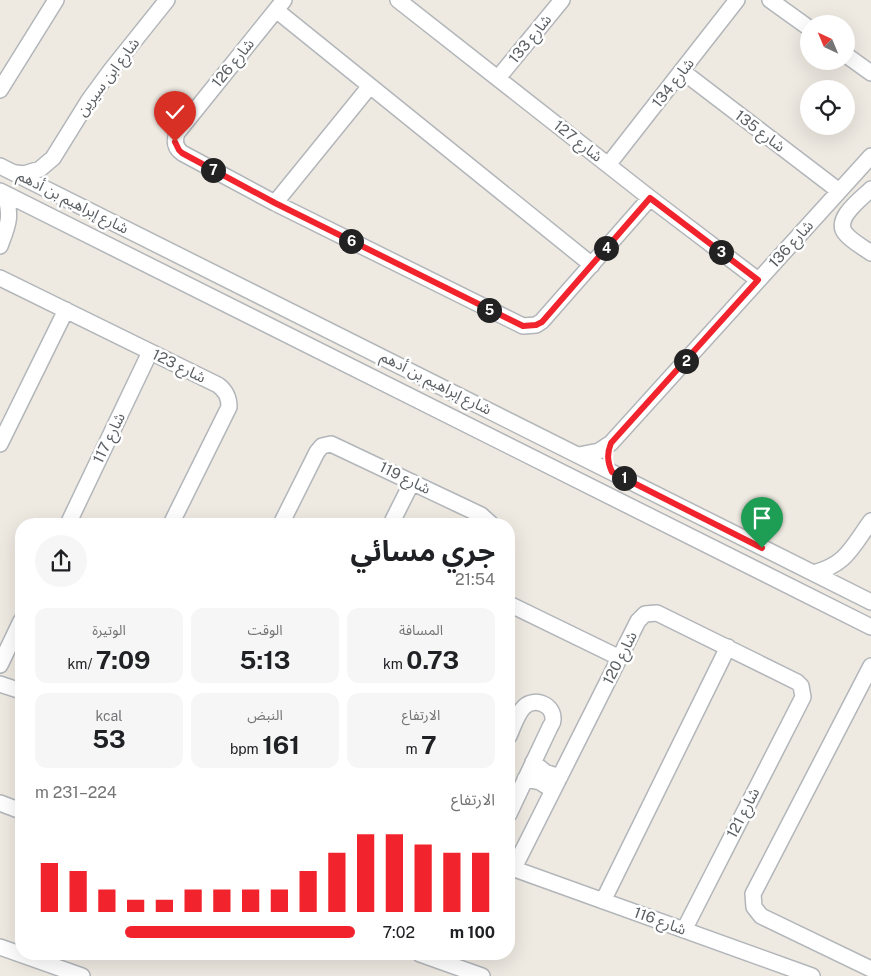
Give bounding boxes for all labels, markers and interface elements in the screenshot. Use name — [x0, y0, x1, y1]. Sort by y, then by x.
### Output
street label: شارع 133 — [505, 11, 558, 69]
north arrow — [800, 15, 855, 70]
map controls — [800, 15, 855, 135]
street label: شارع ابن سيرين — [73, 34, 146, 122]
street label: شارع 126 — [208, 35, 260, 93]
street label: شارع 134 — [648, 54, 700, 113]
button: locate — [800, 80, 855, 135]
pin — [154, 91, 196, 142]
icon: check — [161, 98, 189, 126]
street label: شارع 135 — [730, 106, 789, 158]
street label: شارع 127 — [548, 116, 606, 168]
pin: 7 — [200, 158, 226, 182]
text: 7 — [209, 162, 218, 178]
street label: شارع إبراهيم بن أدهم — [13, 166, 132, 241]
street label: شارع 136 — [765, 216, 819, 273]
pin: 6 — [338, 228, 364, 254]
text: 6 — [347, 233, 356, 249]
pin: 4 — [594, 236, 618, 260]
text: 4 — [602, 240, 611, 256]
pin: 3 — [708, 240, 734, 264]
text: 3 — [717, 244, 726, 260]
pin: 5 — [476, 298, 502, 322]
text: 5 — [485, 302, 494, 318]
street label: شارع 123 — [148, 345, 209, 389]
street label: شارع إبراهيم بن أدهم — [376, 347, 495, 422]
pin: 2 — [674, 348, 698, 374]
text: 2 — [682, 353, 691, 369]
street label: شارع 117 — [89, 410, 132, 468]
street label: شارع 119 — [375, 458, 434, 501]
pin: 1 — [612, 466, 636, 490]
text: 1 — [622, 470, 628, 486]
pin — [741, 497, 783, 548]
icon: arrive — [748, 504, 776, 532]
text: جري مسائي — [350, 534, 495, 567]
button: share — [35, 535, 87, 587]
text: 21:54 — [455, 570, 495, 589]
text: الوتيرة — [92, 622, 126, 638]
text: الوقت — [247, 622, 283, 638]
text: المسافة — [399, 622, 443, 638]
street label: شارع 120 — [599, 628, 644, 689]
text: 7:09 — [96, 645, 151, 675]
text: 5:13 — [240, 645, 290, 675]
text: 0.73 — [406, 645, 459, 675]
text: /km — [67, 656, 96, 672]
text: km — [383, 656, 406, 672]
text: النبض — [247, 707, 283, 723]
text: الارتفاع — [402, 707, 440, 723]
text: kcal — [95, 708, 123, 724]
text: 53 — [92, 724, 126, 754]
text: 161 — [262, 730, 300, 760]
text: 7 — [421, 730, 437, 760]
text: bpm — [230, 741, 262, 757]
text: m — [405, 741, 421, 757]
text: 224–231 m — [35, 783, 117, 802]
street label: شارع 121 — [723, 785, 766, 843]
text: الارتفاع — [451, 790, 495, 809]
street label: شارع 116 — [630, 903, 689, 942]
text: 7:02 — [382, 923, 415, 942]
text: 100 m — [450, 923, 495, 942]

